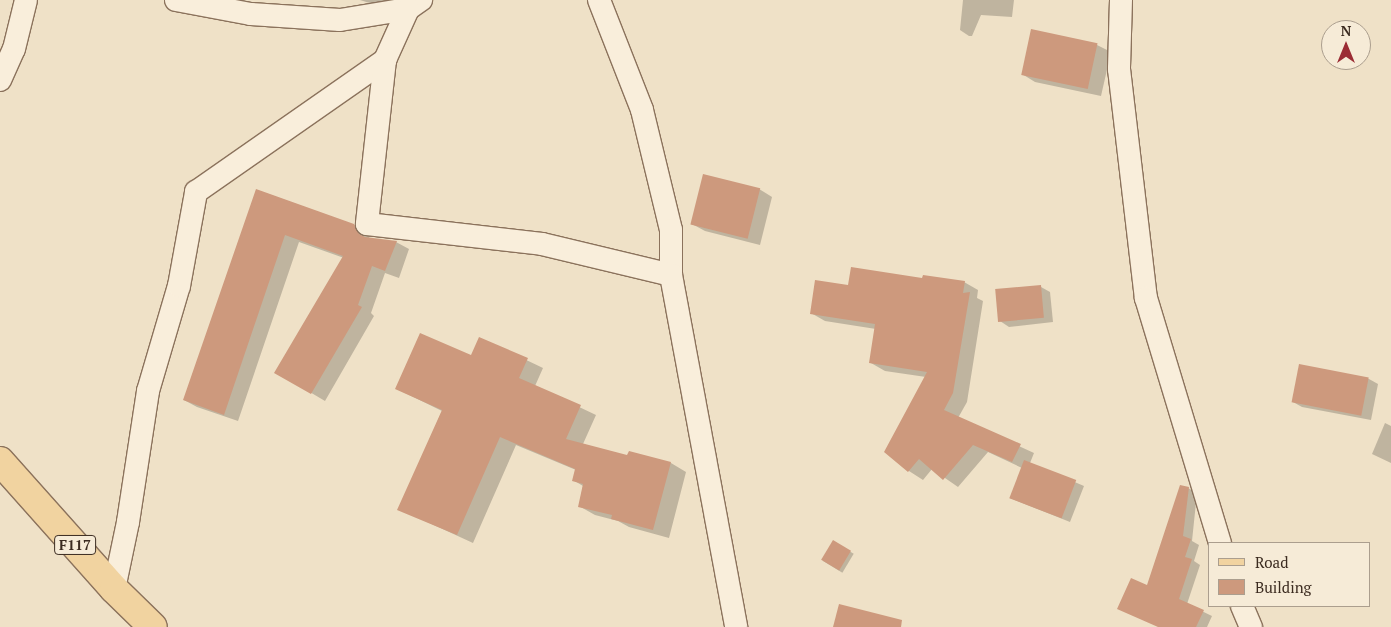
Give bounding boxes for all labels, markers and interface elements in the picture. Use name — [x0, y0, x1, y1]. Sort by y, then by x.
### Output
north arrow — [1321, 20, 1371, 70]
text: N — [1341, 21, 1351, 40]
road number: F117 — [54, 534, 96, 556]
legend — [1208, 542, 1371, 607]
text: Road — [1255, 552, 1288, 572]
text: Building — [1255, 577, 1312, 597]

